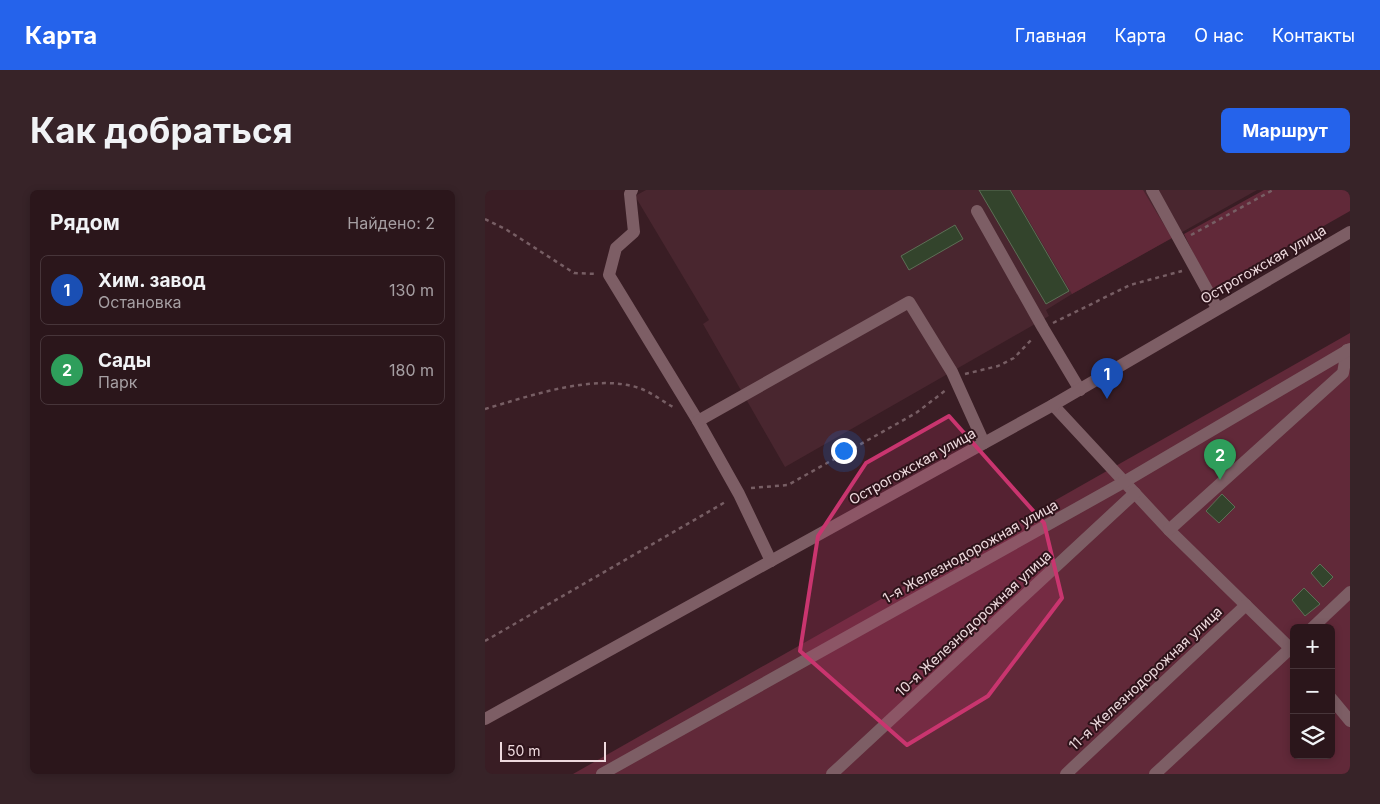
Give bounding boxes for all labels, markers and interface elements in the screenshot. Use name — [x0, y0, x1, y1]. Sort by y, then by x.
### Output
text: Карта — [25, 21, 97, 50]
text: Главная — [1015, 25, 1086, 46]
text: Карта — [1114, 25, 1166, 46]
text: О нас — [1194, 25, 1244, 46]
text: Контакты — [1272, 25, 1355, 46]
button: Маршрут — [1221, 108, 1350, 153]
text: Как добраться — [30, 109, 293, 151]
text: Рядом — [50, 210, 120, 235]
text: Найдено: 2 — [347, 213, 435, 233]
street label: Острогожская улица — [1197, 221, 1329, 307]
text: Хим. завод — [98, 269, 206, 292]
text: 1 — [64, 280, 70, 300]
text: 130 m — [389, 280, 434, 300]
text: Остановка — [98, 292, 182, 312]
text: Сады — [98, 349, 151, 372]
pin: 1 — [1091, 358, 1123, 399]
text: 2 — [62, 360, 72, 380]
text: 180 m — [389, 360, 434, 380]
text: Парк — [98, 372, 137, 392]
street label: Острогожская улица — [846, 424, 978, 508]
your location — [831, 438, 857, 464]
pin: 2 — [1204, 439, 1236, 480]
street label: 1-я Железнодорожная улица — [879, 496, 1061, 606]
street label: 10-я Железнодорожная улица — [892, 546, 1054, 700]
street label: 11-я Железнодорожная улица — [1065, 602, 1225, 754]
map controls — [1290, 624, 1335, 759]
button: + — [1290, 624, 1335, 669]
button: − — [1290, 669, 1335, 714]
button: layers — [1290, 714, 1335, 759]
scale bar — [500, 739, 606, 762]
text: 50 m — [507, 742, 541, 759]

